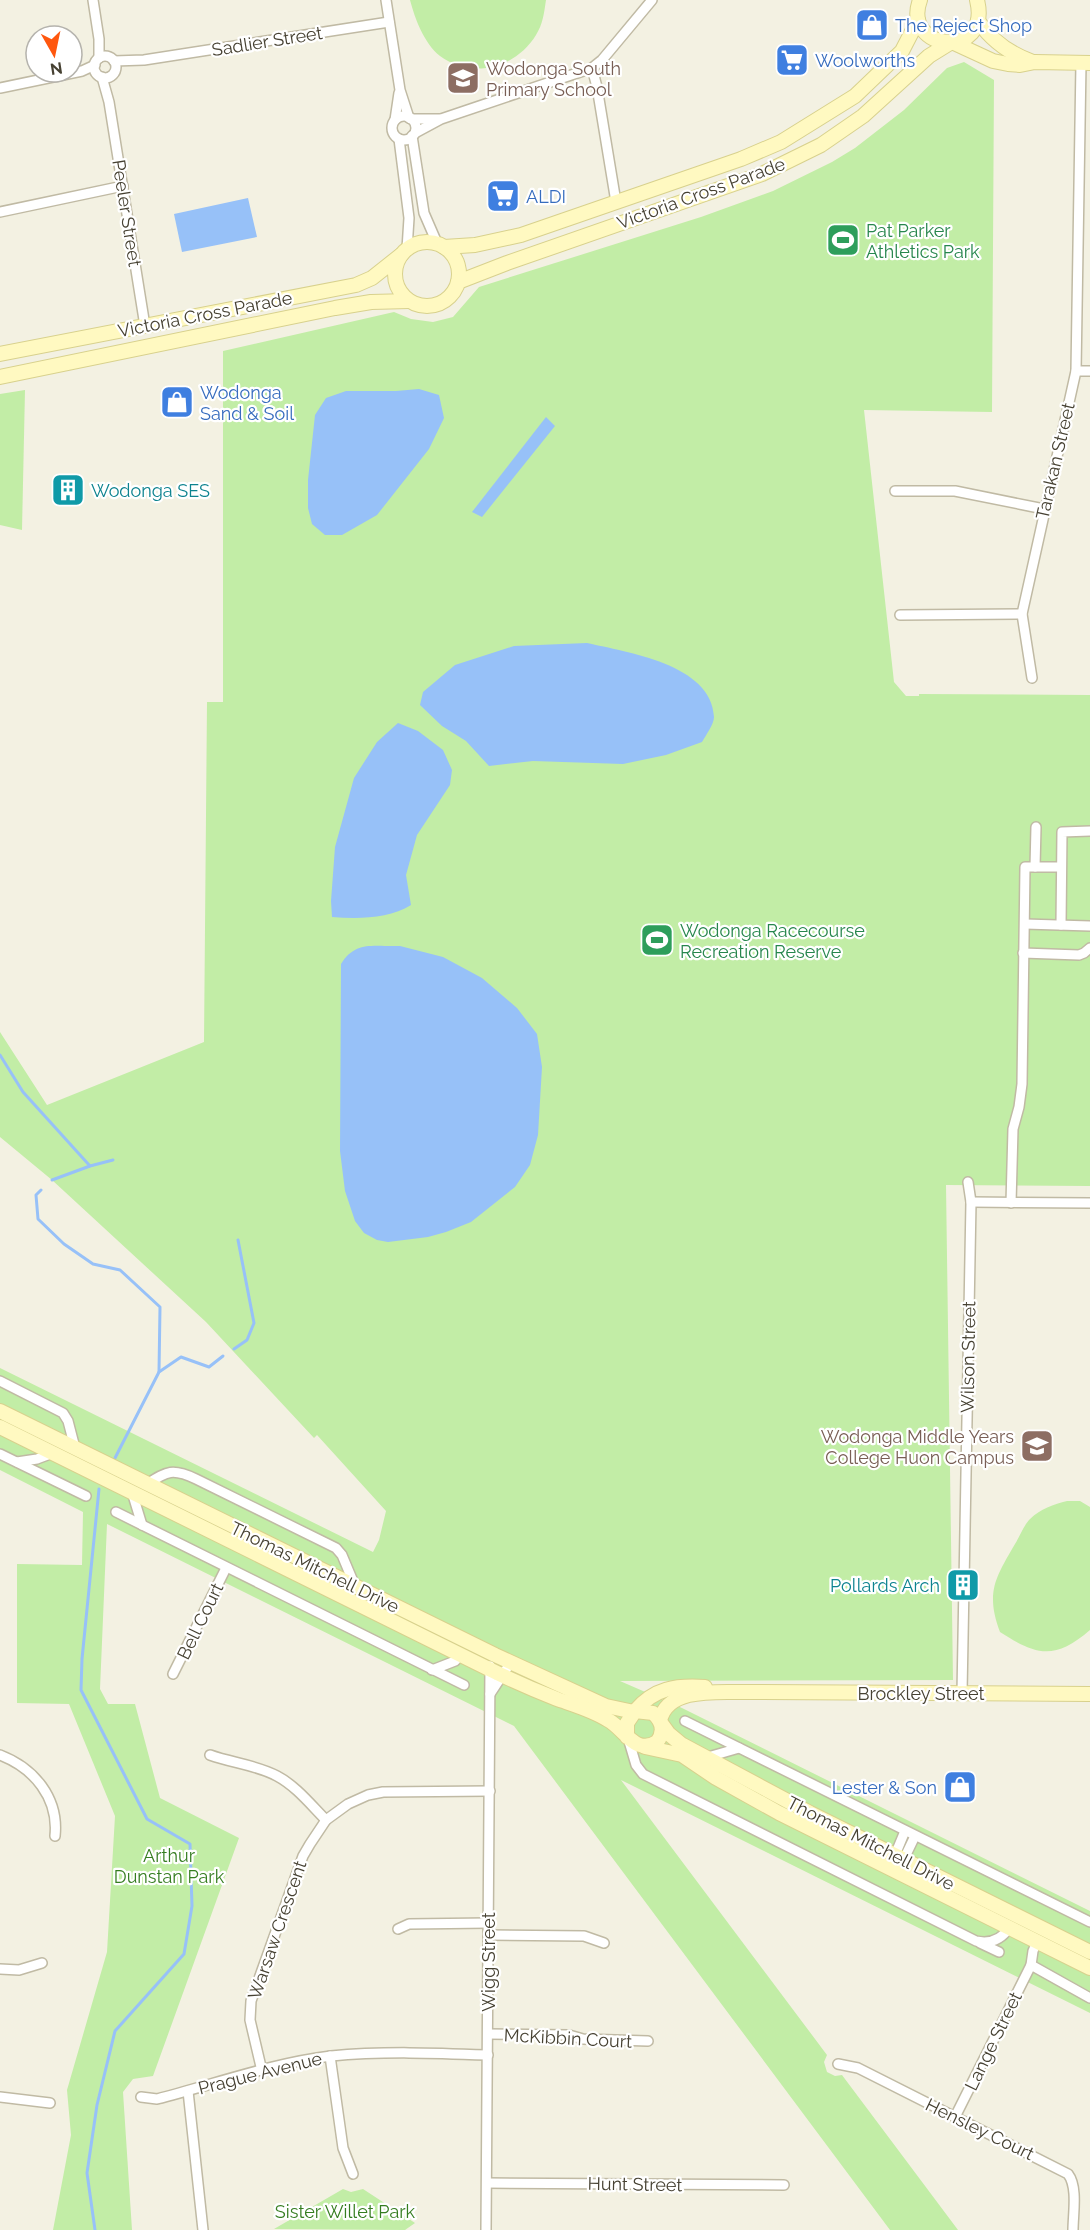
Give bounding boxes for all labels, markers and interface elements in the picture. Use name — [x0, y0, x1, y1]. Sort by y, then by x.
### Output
shop icon: The Reject Shop — [854, 7, 890, 43]
place label: The Reject Shop — [895, 15, 1032, 36]
street label: Sadlier Street — [210, 22, 324, 60]
north arrow — [24, 24, 84, 84]
supermarket icon: Woolworths — [774, 42, 810, 78]
place label: Woolworths — [815, 50, 915, 71]
text: N — [49, 58, 64, 79]
place label: Wodonga South Primary School — [486, 58, 621, 100]
school or university icon: Wodonga South Primary School — [445, 60, 481, 96]
street label: Victoria Cross Parade — [614, 153, 788, 233]
street label: Peeler Street — [108, 158, 146, 268]
supermarket icon: ALDI — [485, 178, 521, 214]
place label: ALDI — [526, 186, 566, 207]
place label: Pat Parker Athletics Park — [866, 220, 980, 262]
sports icon: Pat Parker Athletics Park — [825, 222, 861, 258]
street label: Victoria Cross Parade — [116, 287, 294, 341]
place label: Wodonga Sand & Soil — [200, 382, 294, 424]
shop icon: Wodonga Sand & Soil — [159, 384, 195, 420]
street label: Tarakan Street — [1031, 401, 1079, 521]
building icon: Wodonga SES — [50, 472, 86, 508]
place label: Wodonga SES — [91, 480, 210, 501]
place label: Wodonga Racecourse Recreation Reserve — [680, 920, 865, 962]
sports icon: Wodonga Racecourse Recreation Reserve — [639, 922, 675, 958]
street label: Wilson Street — [957, 1301, 979, 1413]
place label: Wodonga Middle Years College Huon Campus — [821, 1426, 1014, 1468]
school or university icon: Wodonga Middle Years College Huon Campus — [1019, 1428, 1055, 1464]
street label: Thomas Mitchell Drive — [227, 1517, 403, 1617]
building icon: Pollards Arch — [945, 1567, 981, 1603]
place label: Pollards Arch — [830, 1575, 940, 1596]
street label: Bell Court — [172, 1579, 228, 1663]
street label: Brockley Street — [857, 1683, 985, 1704]
shop icon: Lester & Son — [942, 1769, 978, 1805]
place label: Lester & Son — [832, 1777, 937, 1798]
street label: Thomas Mitchell Drive — [784, 1792, 959, 1895]
park label: Arthur Dunstan Park — [114, 1845, 225, 1887]
street label: Warsaw Crescent — [243, 1858, 311, 2002]
street label: Wigg Street — [478, 1912, 499, 2012]
street label: Lange Street — [960, 1988, 1026, 2094]
street label: McKibbin Court — [503, 2024, 633, 2052]
street label: Prague Avenue — [196, 2047, 325, 2099]
street label: Hensley Court — [922, 2094, 1038, 2164]
street label: Hunt Street — [587, 2173, 683, 2195]
park label: Sister Willet Park — [275, 2201, 416, 2222]

